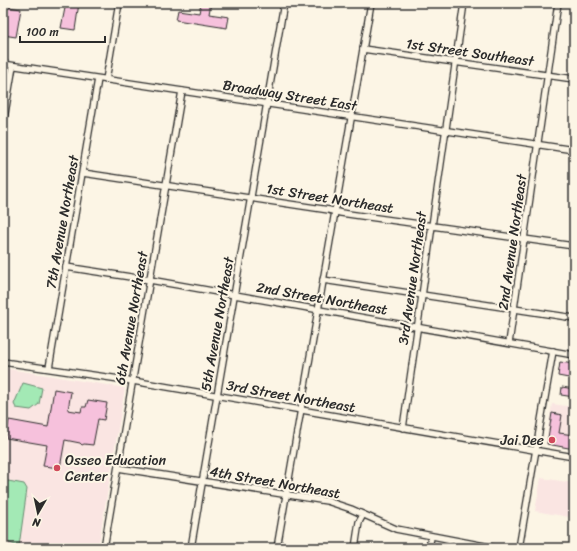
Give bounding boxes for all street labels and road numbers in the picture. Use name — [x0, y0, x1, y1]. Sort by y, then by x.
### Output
street label: 1st Street Southeast — [404, 31, 537, 74]
street label: Broadway Street East — [221, 73, 360, 119]
street label: 7th Avenue Northeast — [38, 152, 87, 291]
street label: 2nd Avenue Northeast — [491, 171, 535, 312]
street label: 1st Street Northeast — [265, 176, 395, 221]
street label: 3rd Avenue Northeast — [391, 208, 434, 346]
street label: 6th Avenue Northeast — [107, 248, 156, 387]
street label: 5th Avenue Northeast — [193, 254, 242, 393]
street label: 2nd Street Northeast — [254, 275, 390, 322]
street label: 3rd Street Northeast — [224, 373, 357, 420]
street label: 4th Street Northeast — [208, 459, 342, 506]

